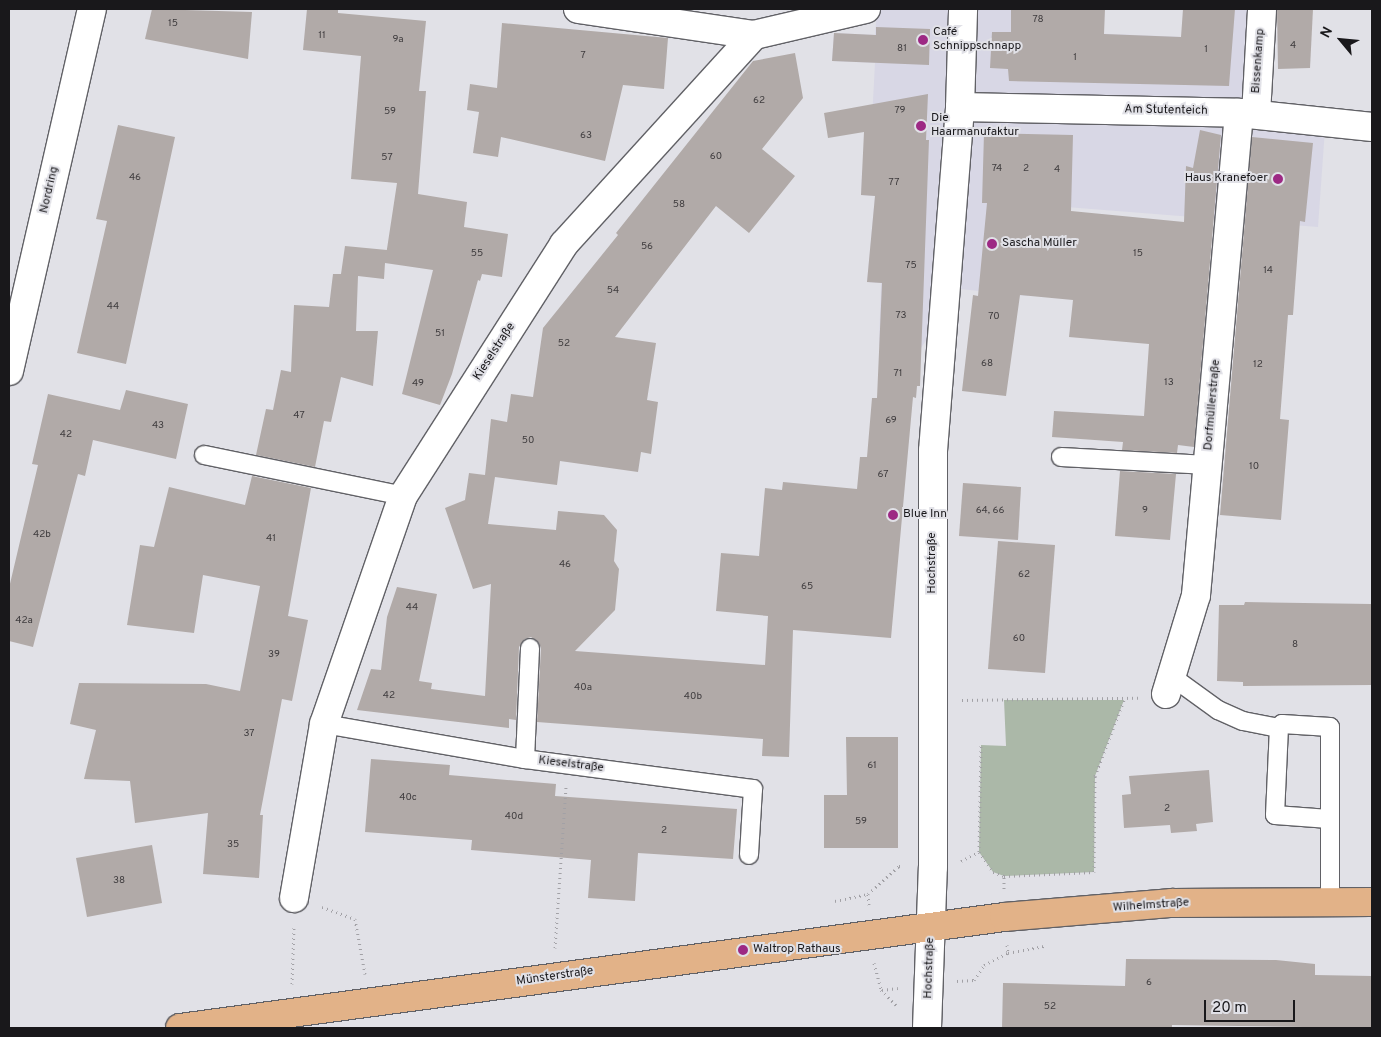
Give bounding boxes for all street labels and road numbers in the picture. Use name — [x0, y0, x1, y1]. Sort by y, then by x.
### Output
street label: Bissenkamp — [1250, 28, 1268, 94]
street label: Am Stutenteich — [1124, 103, 1208, 119]
street label: Nordring — [38, 165, 62, 215]
street label: Kieselstraße — [471, 320, 519, 384]
street label: Dorfmüllerstraße — [1202, 359, 1224, 451]
street label: Hochstraße — [926, 532, 940, 594]
street label: Kieselstraße — [537, 754, 605, 776]
street label: Wilhelmstraße — [1112, 896, 1190, 916]
street label: Hochstraße — [922, 937, 938, 999]
street label: Münsterstraße — [516, 964, 594, 990]

